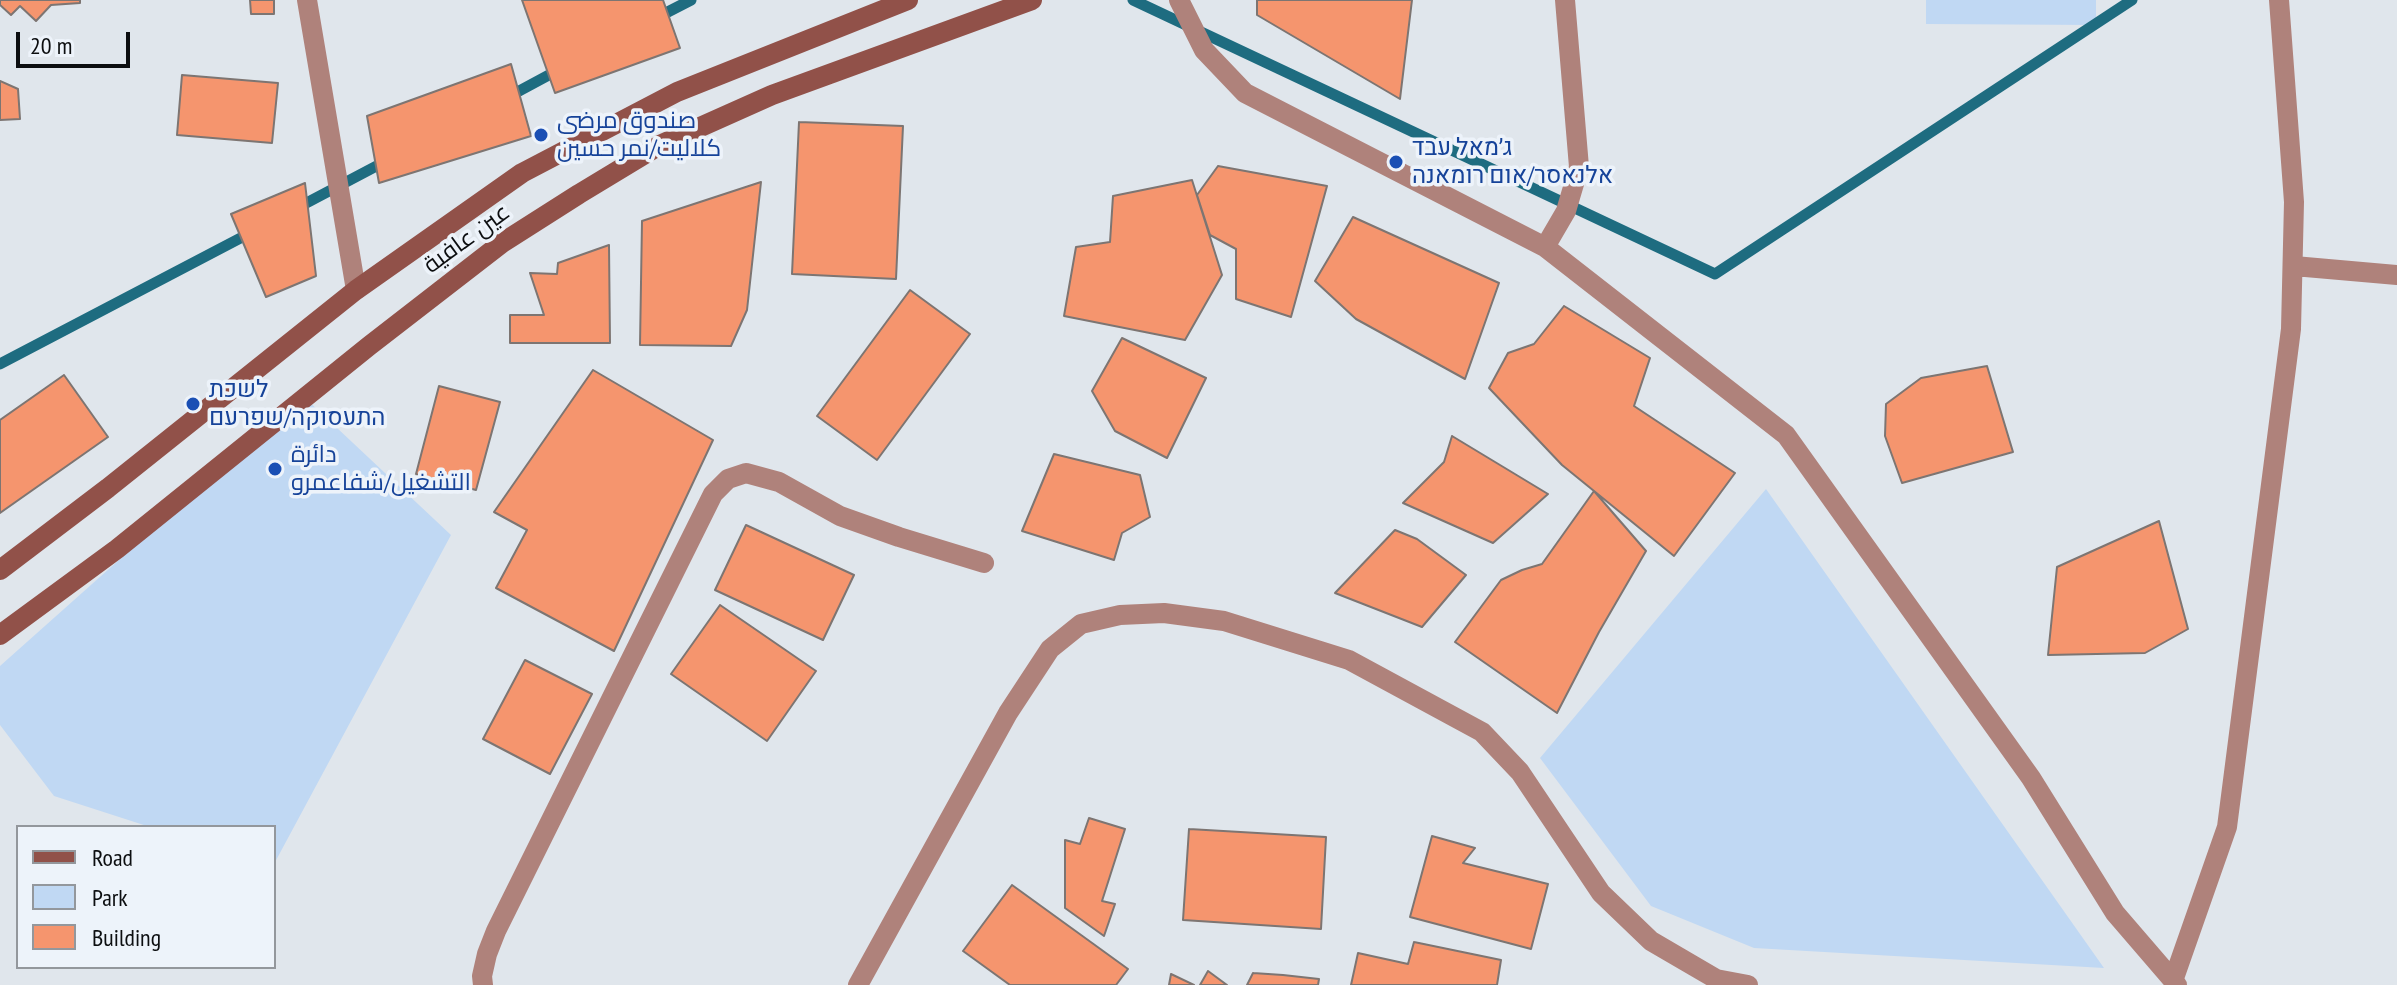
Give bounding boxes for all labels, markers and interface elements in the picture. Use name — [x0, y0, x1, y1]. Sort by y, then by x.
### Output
scale bar — [20, 16, 134, 66]
text: 20 m — [30, 30, 72, 61]
place label: صندوق مرضى كلاليت/نمر حسين — [557, 107, 721, 163]
marker: صندوق مرضى كلاليت/نمر حسين — [532, 126, 550, 144]
place label: ג׳מאל עבד אלנאסר/אום רומאנה — [1412, 134, 1613, 190]
marker: ג׳מאל עבד אלנאסר/אום רומאנה — [1387, 153, 1405, 171]
street label: عين عافية — [418, 198, 516, 280]
place label: לשכת התעסוקה/שפרעם — [209, 376, 385, 432]
marker: לשכת התעסוקה/שפרעם — [184, 395, 202, 413]
place label: دائرة التشغيل/شفاعمرو — [291, 441, 471, 497]
marker: دائرة التشغيل/شفاعمرو — [266, 460, 284, 478]
legend — [16, 825, 276, 969]
text: Road — [92, 842, 133, 873]
text: Park — [92, 882, 128, 913]
text: Building — [92, 922, 161, 953]

